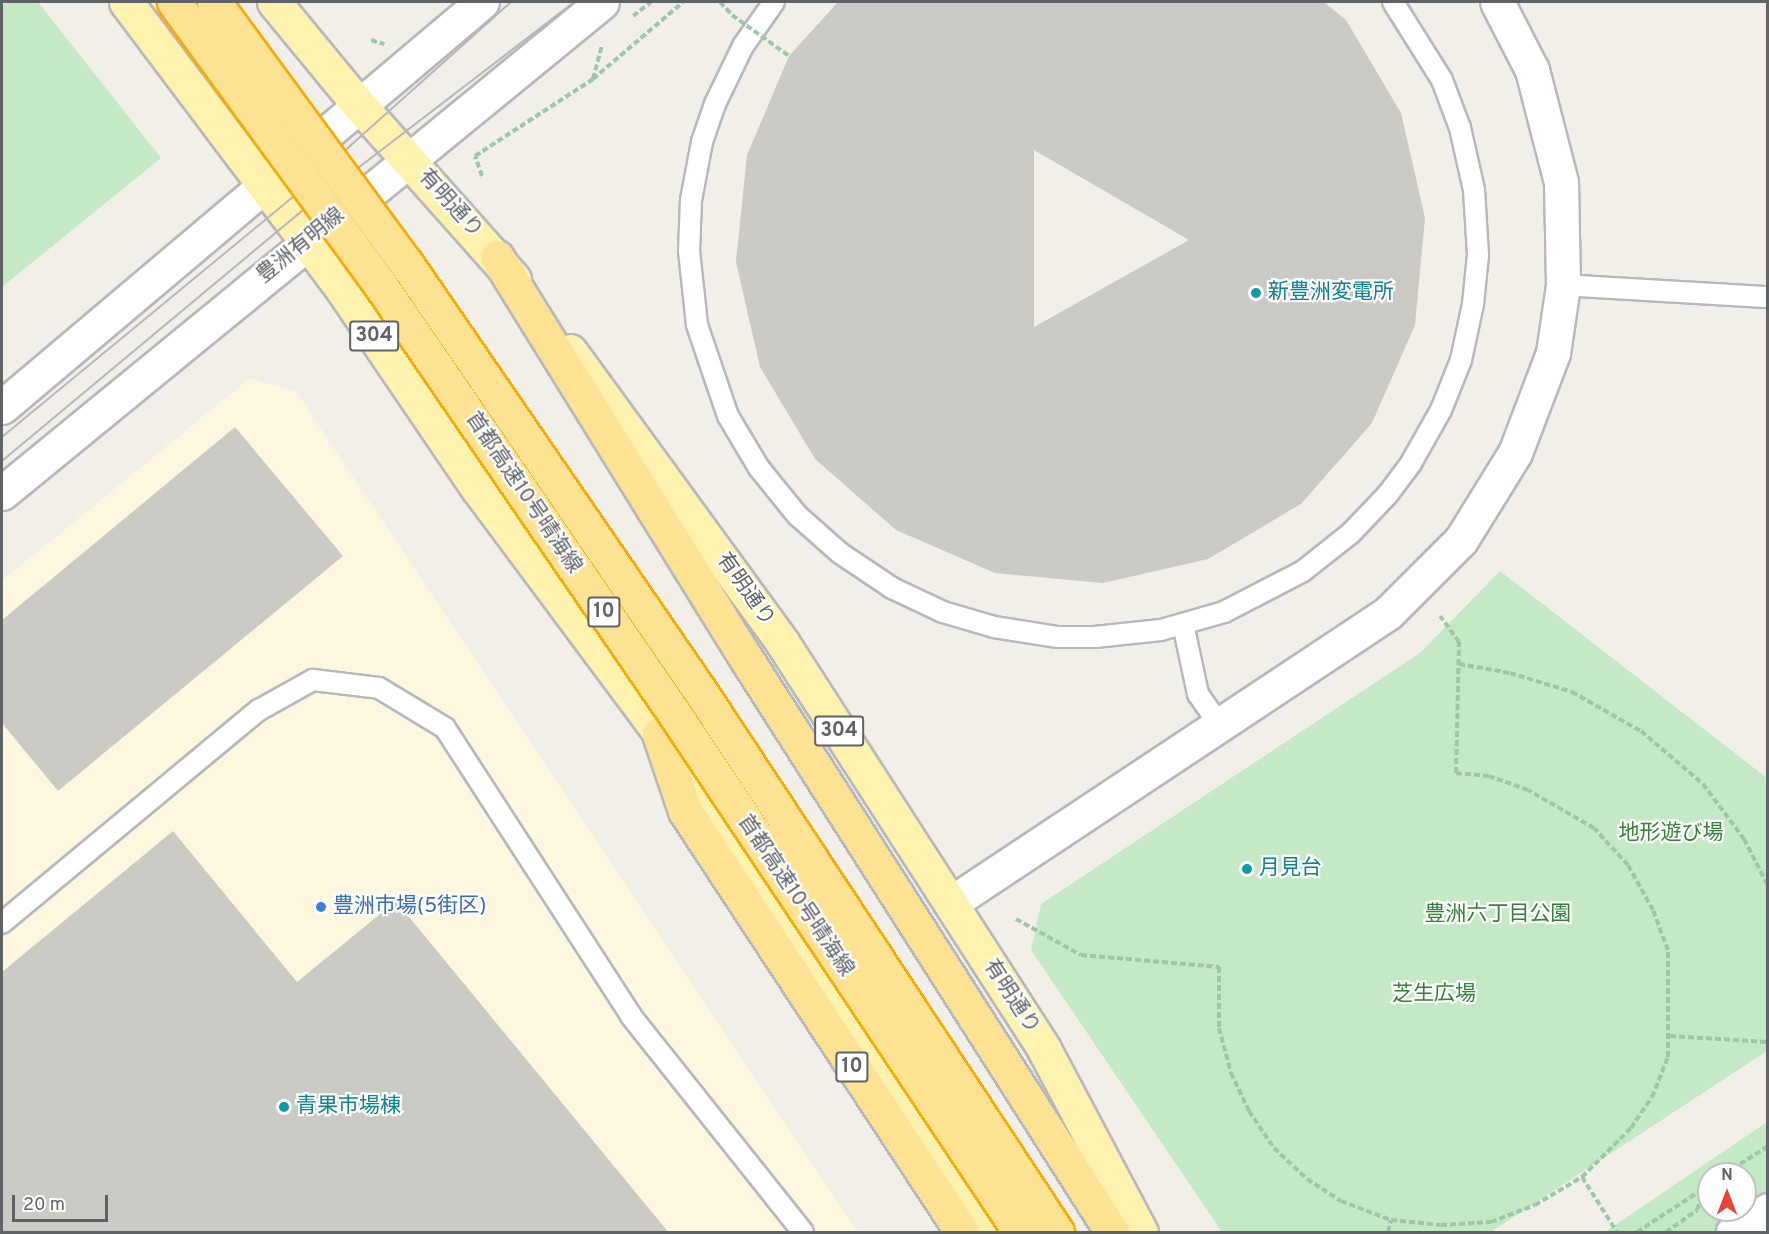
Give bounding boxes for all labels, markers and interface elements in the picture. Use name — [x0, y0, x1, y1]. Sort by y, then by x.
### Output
street label: 有明通り — [413, 164, 487, 244]
street label: 豊洲有明線 — [252, 203, 350, 289]
place label: 新豊洲変電所 — [1268, 280, 1394, 306]
marker: 新豊洲変電所 — [1249, 286, 1263, 300]
road number: 304 — [348, 319, 400, 353]
street label: 首都高速10号晴海線 — [460, 407, 586, 579]
street label: 有明通り — [711, 548, 779, 632]
road number: 10 — [586, 595, 622, 629]
road number: 304 — [814, 714, 864, 748]
street label: 首都高速10号晴海線 — [732, 810, 858, 982]
park label: 地形遊び場 — [1619, 821, 1723, 847]
place label: 月見台 — [1259, 856, 1322, 882]
marker: 月見台 — [1240, 862, 1254, 876]
place label: 豊洲市場(5街区) — [333, 894, 486, 920]
marker: 豊洲市場(5街区) — [314, 900, 328, 914]
park label: 豊洲六丁目公園 — [1425, 902, 1571, 928]
street label: 有明通り — [978, 955, 1044, 1039]
park label: 芝生広場 — [1392, 982, 1476, 1008]
road number: 10 — [834, 1050, 870, 1084]
place label: 青果市場棟 — [296, 1094, 401, 1120]
marker: 青果市場棟 — [277, 1100, 291, 1114]
north arrow — [1697, 1162, 1757, 1222]
text: N — [1721, 1166, 1733, 1186]
scale bar — [15, 1183, 111, 1221]
text: 20 m — [23, 1194, 65, 1217]

